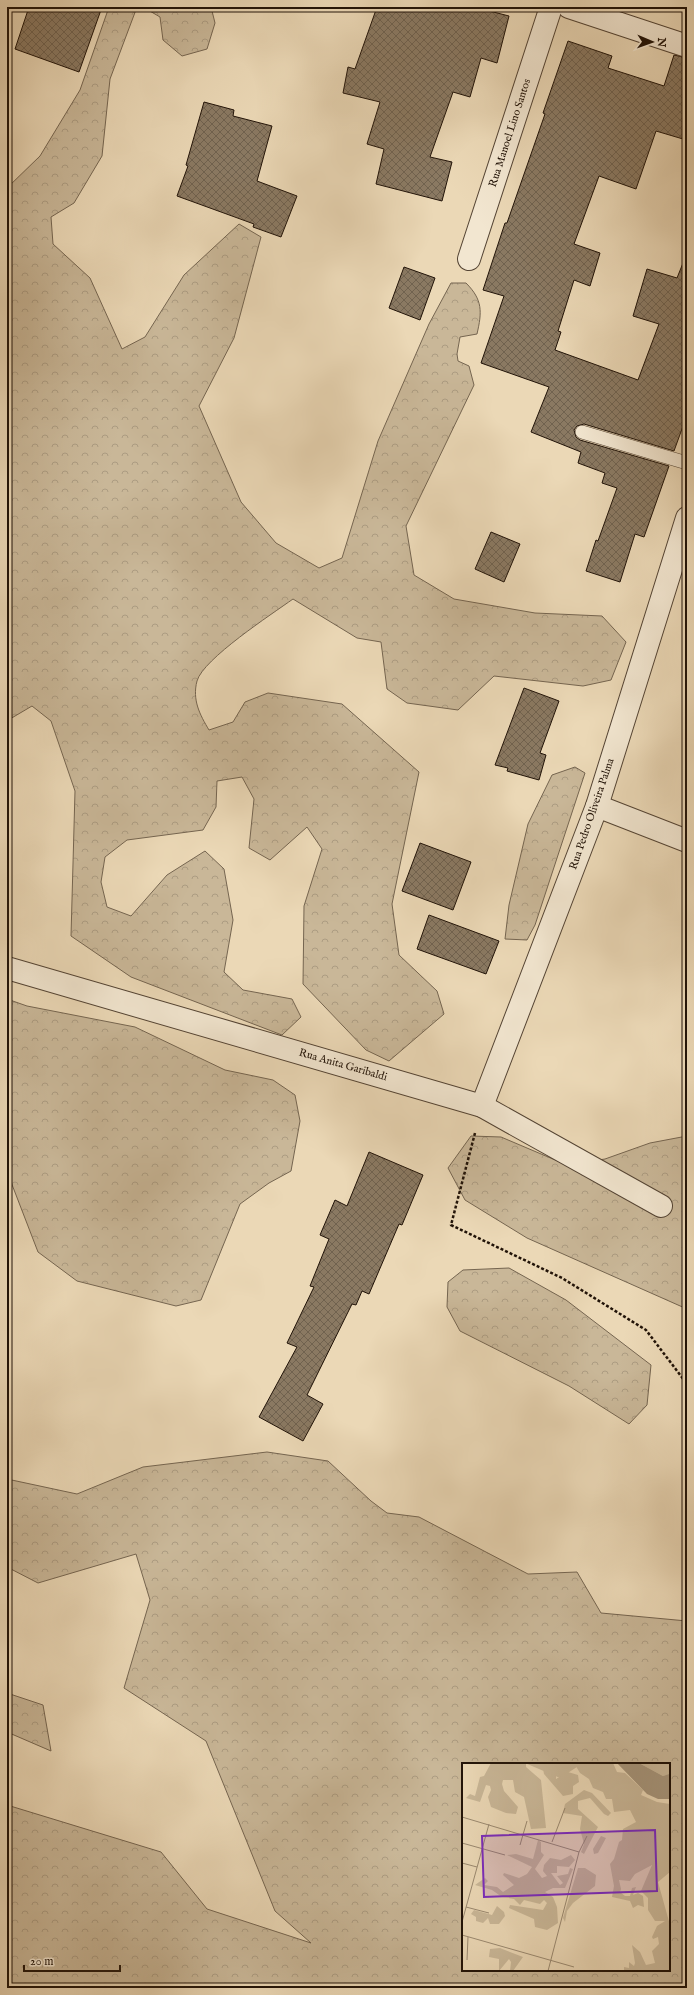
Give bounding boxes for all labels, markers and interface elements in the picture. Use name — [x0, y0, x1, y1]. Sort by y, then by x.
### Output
north arrow — [632, 22, 672, 62]
text: N — [654, 36, 668, 48]
street label: Rua Manoel Lino Santos — [486, 77, 534, 189]
street label: Rua Pedro Oliveira Palma — [566, 756, 618, 872]
street label: Rua Anita Garibaldi — [297, 1046, 389, 1084]
inset map — [462, 1763, 670, 1971]
scale bar — [24, 1947, 120, 1973]
text: 20 m — [30, 1954, 53, 1969]

